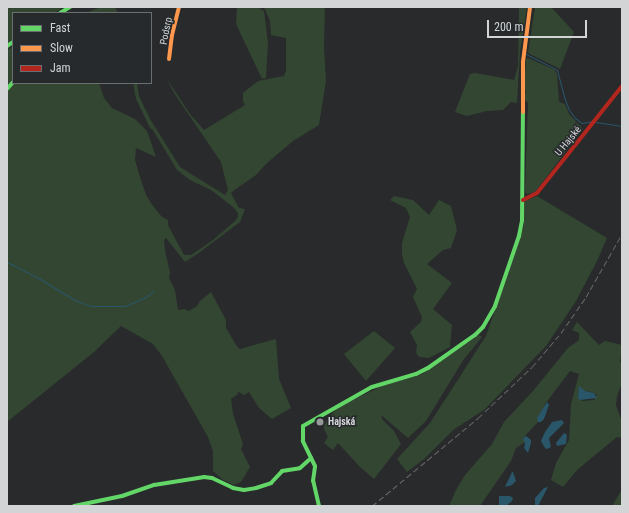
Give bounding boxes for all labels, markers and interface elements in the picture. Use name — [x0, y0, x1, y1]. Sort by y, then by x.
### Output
legend — [12, 12, 152, 84]
scale bar — [489, 12, 589, 38]
street label: Podsrp — [157, 16, 175, 46]
text: 200 m — [494, 20, 524, 34]
text: Fast — [50, 21, 70, 35]
text: Slow — [50, 41, 73, 55]
text: Jam — [50, 61, 71, 75]
street label: U Hajské — [552, 124, 584, 158]
place label: Hajská — [328, 416, 355, 428]
marker: Hajská — [315, 417, 325, 427]

